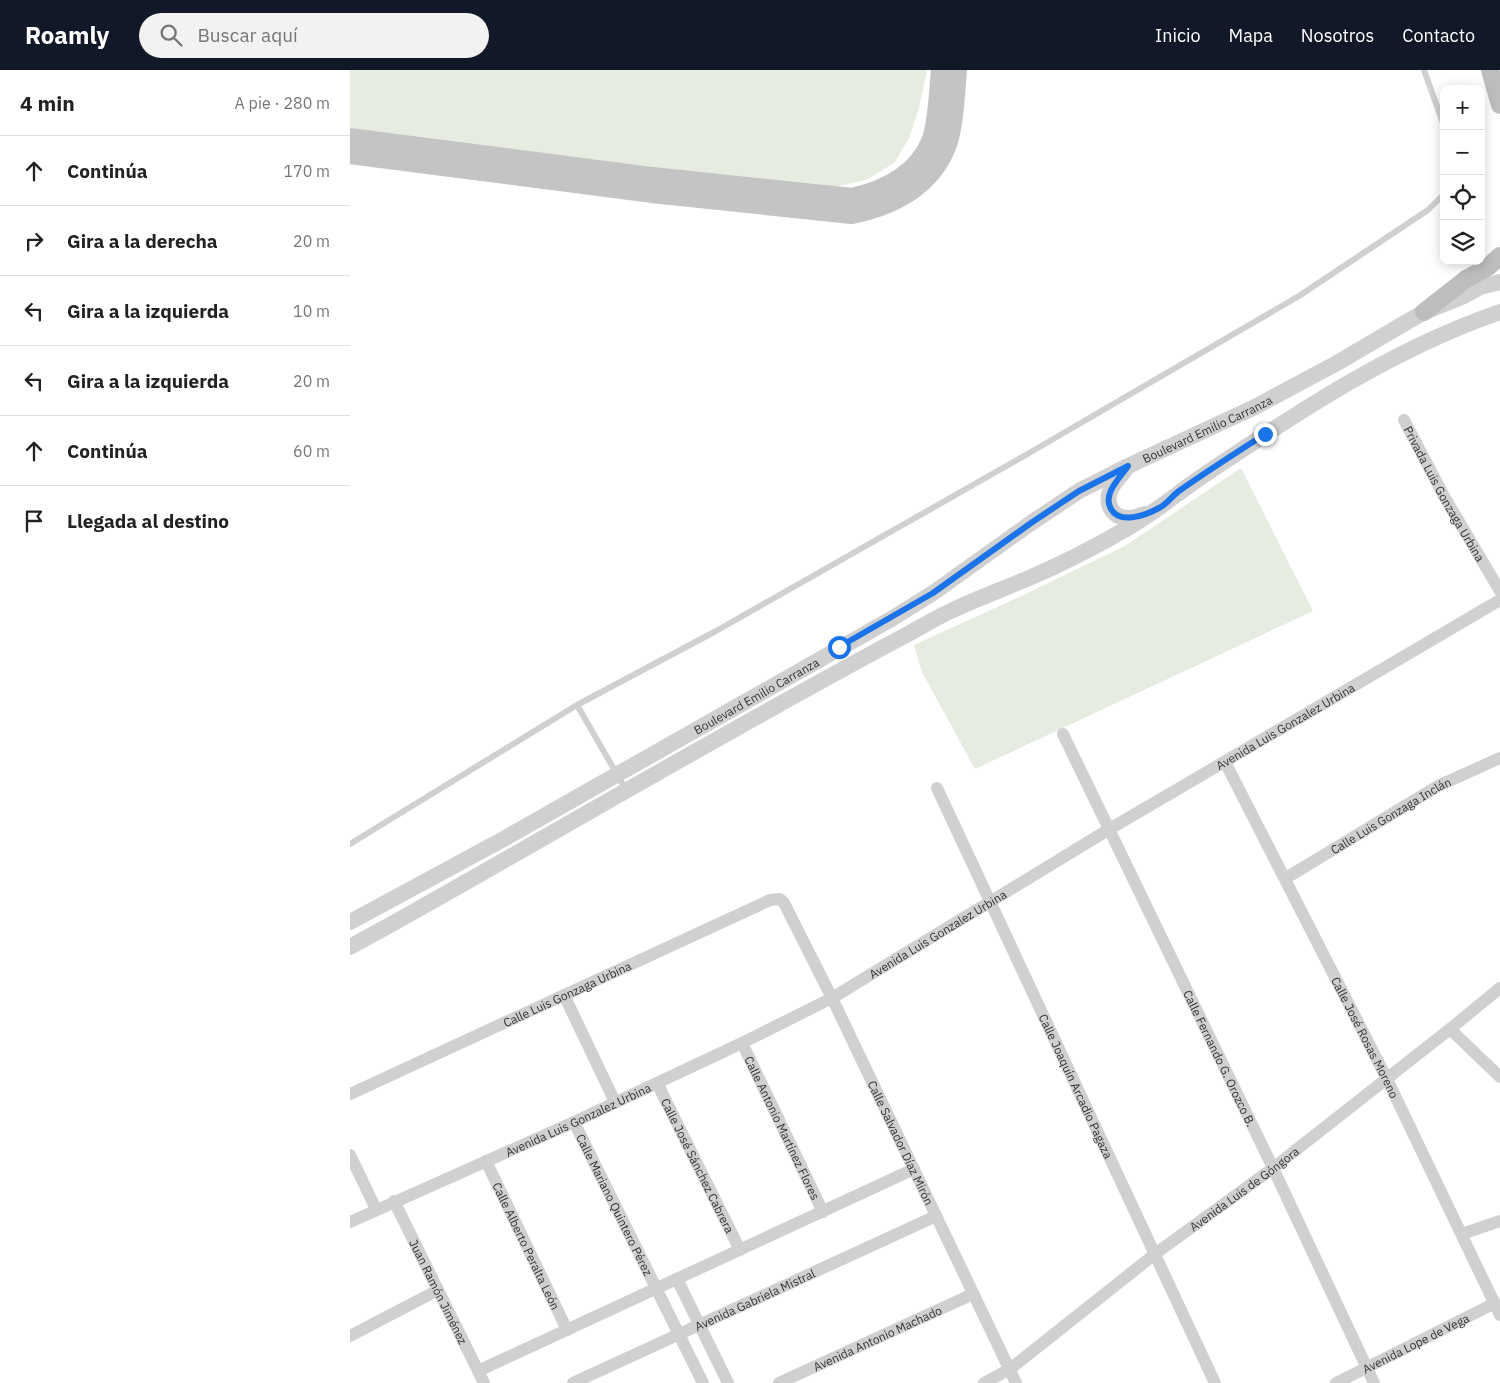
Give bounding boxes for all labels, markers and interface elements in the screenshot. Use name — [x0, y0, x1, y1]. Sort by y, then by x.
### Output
search box — [139, 13, 489, 58]
text: Roamly — [25, 19, 109, 51]
icon: search — [157, 21, 185, 49]
text: Buscar aquí — [197, 23, 298, 47]
text: Inicio — [1155, 24, 1201, 47]
text: Mapa — [1229, 24, 1273, 47]
text: Nosotros — [1301, 24, 1374, 47]
text: Contacto — [1402, 24, 1475, 47]
map controls — [1440, 85, 1485, 265]
button: + — [1440, 85, 1485, 130]
text: 4 min — [20, 89, 75, 117]
text: A pie · 280 m — [235, 93, 330, 113]
button: − — [1440, 130, 1485, 175]
icon: ahead — [20, 157, 48, 185]
text: Continúa — [67, 159, 148, 183]
text: 170 m — [283, 161, 330, 181]
button: locate — [1440, 175, 1485, 220]
button: layers — [1440, 220, 1485, 265]
icon: right — [20, 227, 48, 255]
text: Gira a la derecha — [67, 229, 218, 253]
text: 20 m — [293, 231, 330, 251]
icon: left — [20, 297, 48, 325]
text: Gira a la izquierda — [67, 299, 229, 323]
text: 10 m — [293, 301, 330, 321]
icon: left — [20, 367, 48, 395]
text: Gira a la izquierda — [67, 369, 229, 393]
text: 20 m — [293, 371, 330, 391]
street label: Boulevard Emilio Carranza — [1140, 391, 1275, 466]
route end — [1254, 423, 1277, 446]
street label: Privada Luis Gonzaga Urbina — [1401, 423, 1489, 565]
icon: ahead — [20, 437, 48, 465]
text: Continúa — [67, 439, 148, 463]
text: 60 m — [293, 441, 330, 461]
icon: arrive — [20, 507, 48, 535]
text: Llegada al destino — [67, 509, 229, 533]
route start — [828, 636, 851, 659]
street label: Boulevard Emilio Carranza — [691, 654, 822, 737]
street label: Avenida Luis Gonzalez Urbina — [1213, 679, 1358, 773]
street label: Calle Luis Gonzaga Inclán — [1327, 774, 1453, 857]
street label: Avenida Luis Gonzalez Urbina — [866, 886, 1009, 981]
street label: Calle Luis Gonzaga Urbina — [500, 957, 634, 1030]
street label: Calle José Rosas Moreno — [1328, 974, 1403, 1101]
street label: Calle Fernando G. Orozco B. — [1180, 987, 1259, 1129]
street label: Calle Joaquín Arcadio Pagaza — [1036, 1011, 1117, 1161]
street label: Calle Antonio Martínez Flores — [742, 1053, 824, 1202]
street label: Calle Salvador Díaz Mirón — [865, 1078, 937, 1207]
street label: Avenida Luis Gonzalez Urbina — [503, 1079, 654, 1159]
street label: Calle José Sánchez Cabrera — [658, 1096, 738, 1236]
street label: Calle Mariano Quintero Pérez — [573, 1131, 656, 1278]
street label: Avenida Luis de Góngora — [1186, 1143, 1302, 1234]
street label: Calle Alberto Peralta León — [490, 1180, 564, 1312]
street label: Juan Ramón Jiménez — [407, 1237, 471, 1347]
street label: Avenida Gabriela Mistral — [692, 1265, 817, 1334]
street label: Avenida Antonio Machado — [810, 1302, 944, 1374]
street label: Avenida Lope de Vega — [1360, 1310, 1472, 1376]

